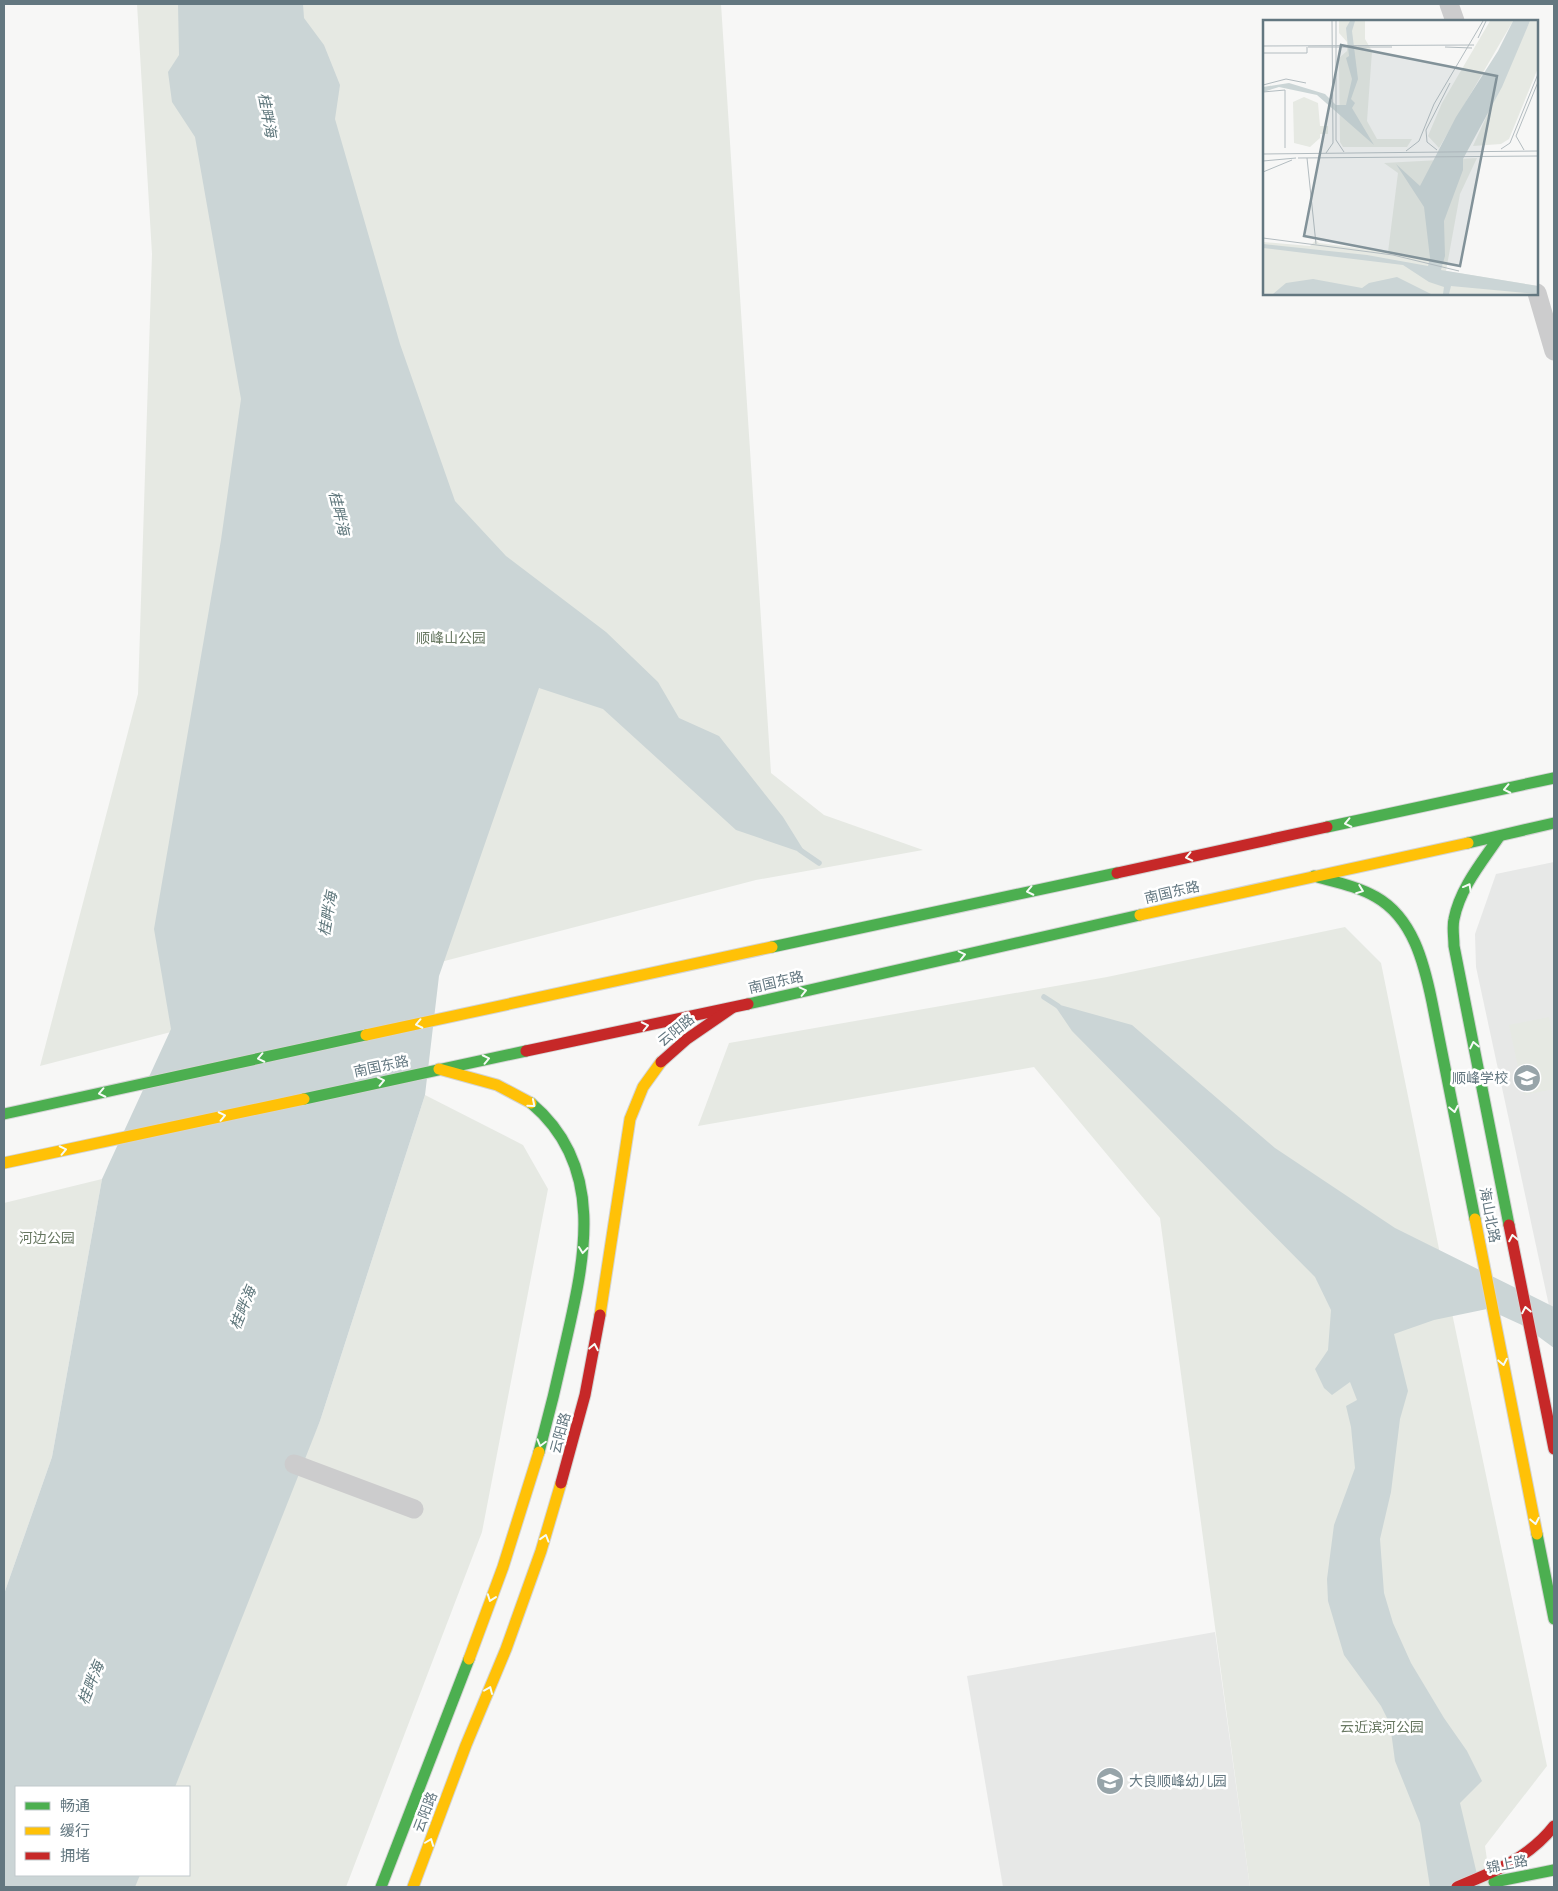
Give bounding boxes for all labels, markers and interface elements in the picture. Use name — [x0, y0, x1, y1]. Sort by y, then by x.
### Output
inset map — [1263, 20, 1538, 295]
water label: 桂畔海 — [254, 91, 280, 141]
water label: 桂畔海 — [325, 489, 353, 539]
park label: 顺峰山公园 — [416, 630, 486, 646]
one-way arrow — [1502, 783, 1511, 794]
one-way arrow — [1343, 817, 1352, 828]
one-way arrow — [1184, 851, 1193, 862]
street label: 南国东路 — [1143, 878, 1201, 906]
one-way arrow — [1461, 883, 1471, 892]
one-way arrow — [1355, 884, 1364, 894]
one-way arrow — [1026, 886, 1034, 896]
water label: 桂畔海 — [315, 888, 341, 938]
one-way arrow — [957, 950, 966, 961]
street label: 南国东路 — [747, 968, 805, 996]
one-way arrow — [799, 986, 808, 997]
street label: 云阳路 — [655, 1011, 697, 1049]
one-way arrow — [415, 1018, 424, 1029]
one-way arrow — [640, 1021, 649, 1031]
one-way arrow — [1469, 1040, 1479, 1049]
street label: 南国东路 — [352, 1052, 410, 1080]
one-way arrow — [256, 1053, 265, 1063]
one-way arrow — [481, 1054, 490, 1065]
school or university icon: 顺峰学校 — [1512, 1063, 1542, 1093]
place label: 顺峰学校 — [1452, 1070, 1508, 1086]
one-way arrow — [377, 1077, 385, 1087]
one-way arrow — [98, 1087, 106, 1098]
one-way arrow — [526, 1099, 535, 1108]
one-way arrow — [1449, 1105, 1459, 1113]
one-way arrow — [218, 1111, 227, 1122]
one-way arrow — [59, 1145, 68, 1156]
street label: 海山北路 — [1477, 1186, 1503, 1244]
park label: 河边公园 — [19, 1230, 75, 1246]
one-way arrow — [1508, 1234, 1519, 1243]
one-way arrow — [578, 1247, 589, 1255]
water label: 桂畔海 — [226, 1282, 261, 1332]
one-way arrow — [1521, 1306, 1532, 1315]
one-way arrow — [589, 1342, 599, 1351]
one-way arrow — [1497, 1358, 1507, 1366]
street label: 云阳路 — [547, 1411, 573, 1455]
one-way arrow — [536, 1439, 547, 1448]
one-way arrow — [1529, 1517, 1539, 1526]
one-way arrow — [540, 1534, 550, 1543]
one-way arrow — [487, 1593, 497, 1602]
water label: 桂畔海 — [74, 1657, 109, 1707]
one-way arrow — [482, 1686, 493, 1695]
park label: 云近滨河公园 — [1340, 1719, 1424, 1735]
school or university icon: 大良顺峰幼儿园 — [1095, 1766, 1125, 1796]
place label: 大良顺峰幼儿园 — [1129, 1773, 1227, 1789]
legend — [15, 1786, 190, 1876]
street label: 云阳路 — [410, 1790, 440, 1834]
text: 畅通 — [60, 1797, 90, 1815]
text: 缓行 — [60, 1822, 90, 1840]
one-way arrow — [424, 1838, 434, 1846]
text: 拥堵 — [60, 1847, 90, 1865]
street label: 锦上路 — [1485, 1852, 1529, 1876]

